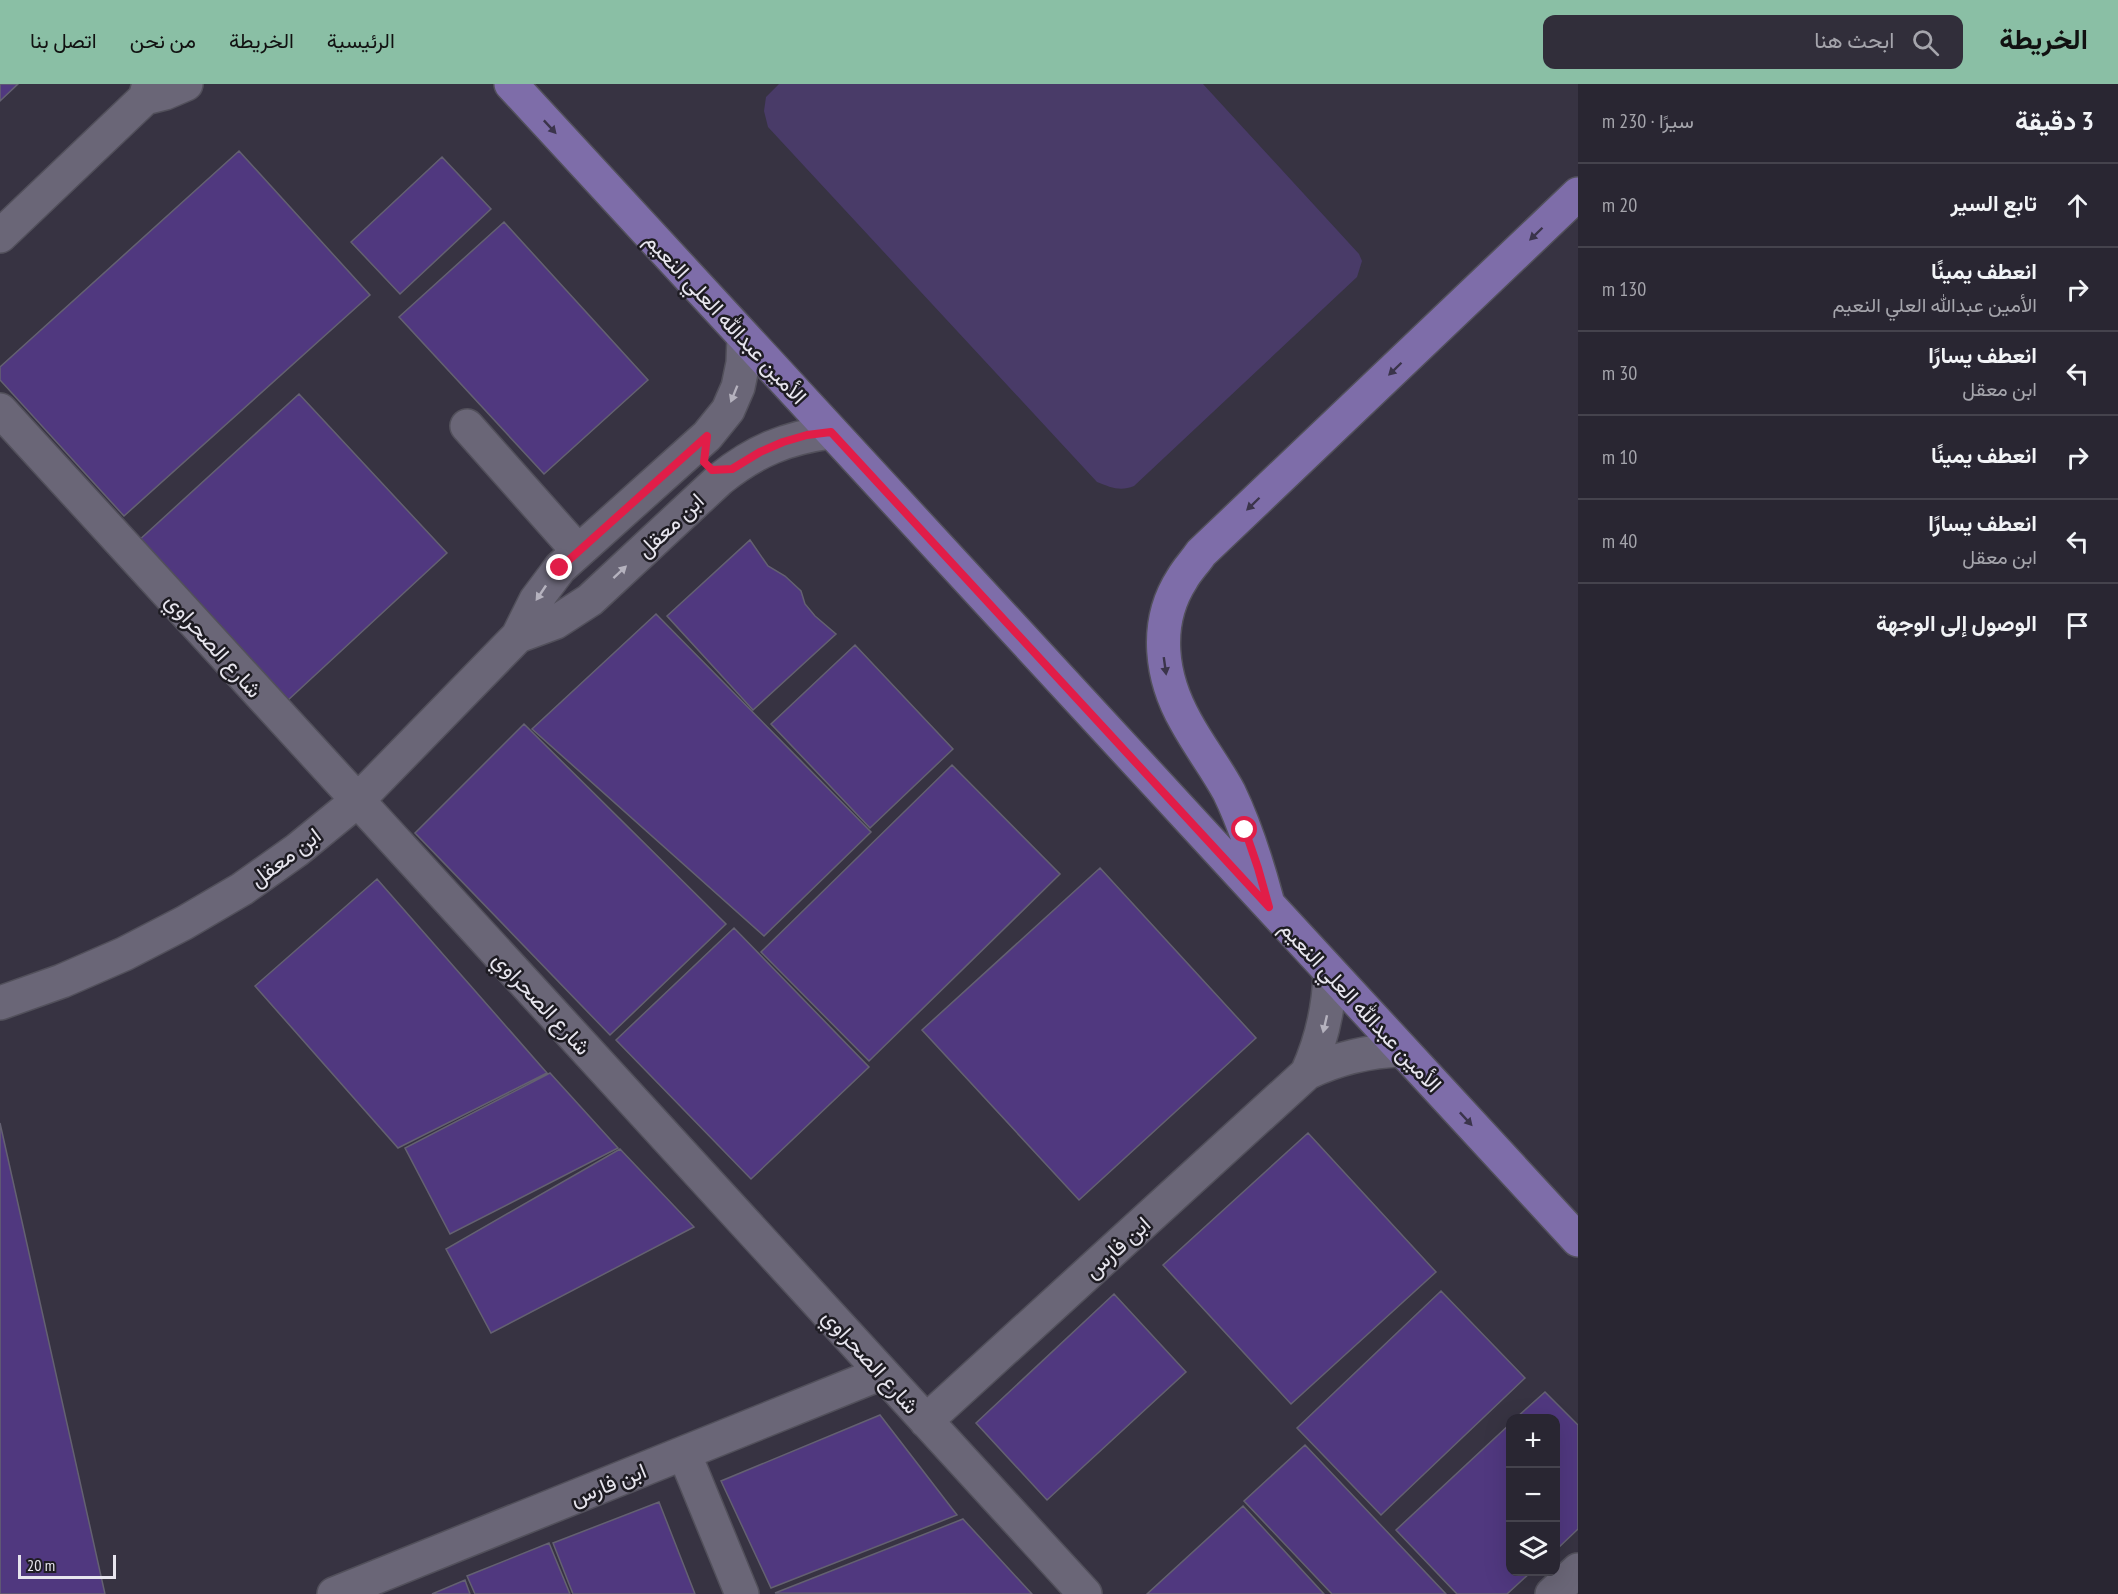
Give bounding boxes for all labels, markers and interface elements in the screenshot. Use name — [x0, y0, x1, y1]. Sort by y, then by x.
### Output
search box — [1543, 15, 1963, 69]
text: الخريطة — [1999, 20, 2088, 57]
text: ابحث هنا — [1814, 26, 1894, 54]
icon: search — [1909, 26, 1942, 59]
text: اتصل بنا — [30, 27, 97, 54]
text: من نحن — [130, 27, 196, 54]
text: الخريطة — [229, 27, 294, 54]
text: الرئيسية — [327, 27, 395, 54]
text: 3 دقيقة — [2015, 104, 2094, 137]
text: سيرًا · 230 m — [1602, 108, 1694, 134]
one-way arrow — [543, 119, 556, 134]
text: تابع السير — [1950, 189, 2037, 217]
icon: ahead — [2061, 189, 2094, 222]
text: 20 m — [1602, 192, 1637, 218]
street label: الأمين عبدالله العلي النعيم — [635, 226, 813, 413]
one-way arrow — [1529, 227, 1543, 241]
text: انعطف يمينًا — [1931, 257, 2037, 285]
icon: right — [2061, 273, 2094, 306]
text: 130 m — [1602, 276, 1646, 302]
text: الأمين عبدالله العلي النعيم — [1832, 292, 2037, 318]
text: انعطف يسارًا — [1928, 341, 2037, 369]
icon: left — [2061, 357, 2094, 390]
text: 30 m — [1602, 360, 1637, 386]
one-way arrow — [1387, 362, 1402, 376]
text: ابن معقل — [1962, 376, 2037, 402]
one-way arrow — [729, 386, 739, 404]
text: انعطف يمينًا — [1931, 441, 2037, 469]
icon: right — [2061, 441, 2094, 474]
text: 10 m — [1602, 444, 1637, 470]
street label: ابن معقل — [630, 487, 710, 563]
one-way arrow — [1247, 496, 1261, 510]
text: انعطف يسارًا — [1928, 509, 2037, 537]
icon: left — [2061, 525, 2094, 558]
text: 40 m — [1602, 528, 1637, 554]
text: ابن معقل — [1962, 544, 2037, 570]
route end — [546, 554, 572, 580]
one-way arrow — [612, 565, 627, 579]
one-way arrow — [535, 584, 547, 600]
street label: شارع الصحراوي — [156, 587, 268, 707]
text: الوصول إلى الوجهة — [1876, 609, 2037, 637]
icon: arrive — [2061, 609, 2094, 642]
one-way arrow — [1161, 657, 1170, 676]
route start — [1231, 816, 1257, 842]
street label: ابن معقل — [244, 821, 326, 893]
street label: الأمين عبدالله العلي النعيم — [1270, 914, 1448, 1101]
street label: شارع الصحراوي — [483, 945, 597, 1064]
one-way arrow — [1319, 1015, 1329, 1033]
one-way arrow — [1459, 1111, 1472, 1126]
street label: ابن فارس — [1078, 1210, 1156, 1284]
street label: شارع الصحراوي — [813, 1303, 925, 1423]
map controls — [1506, 1414, 1560, 1576]
button: + — [1506, 1414, 1560, 1468]
street label: ابن فارس — [566, 1456, 650, 1512]
button: − — [1506, 1468, 1560, 1522]
button: layers — [1506, 1522, 1560, 1576]
scale bar — [18, 1552, 116, 1580]
text: 20 m — [27, 1555, 55, 1575]

